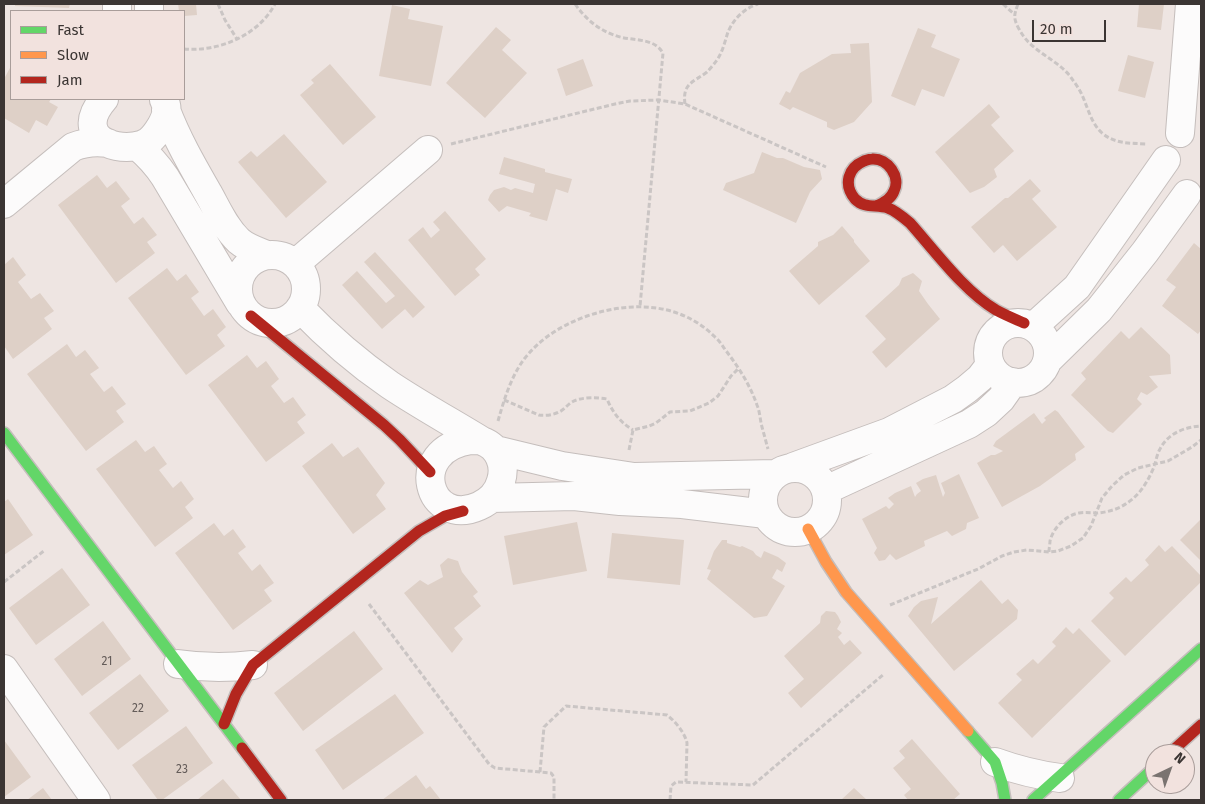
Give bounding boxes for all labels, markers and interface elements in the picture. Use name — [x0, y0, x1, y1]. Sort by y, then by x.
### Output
legend — [10, 10, 185, 100]
scale bar — [1035, 10, 1109, 42]
text: 20 m — [1040, 20, 1073, 38]
text: Fast — [57, 21, 84, 39]
text: Slow — [57, 46, 89, 64]
text: Jam — [57, 71, 83, 89]
house number: 21 — [102, 655, 112, 669]
house number: 22 — [132, 702, 144, 716]
north arrow — [1145, 744, 1195, 794]
text: N — [1171, 749, 1189, 768]
house number: 23 — [176, 763, 188, 777]

